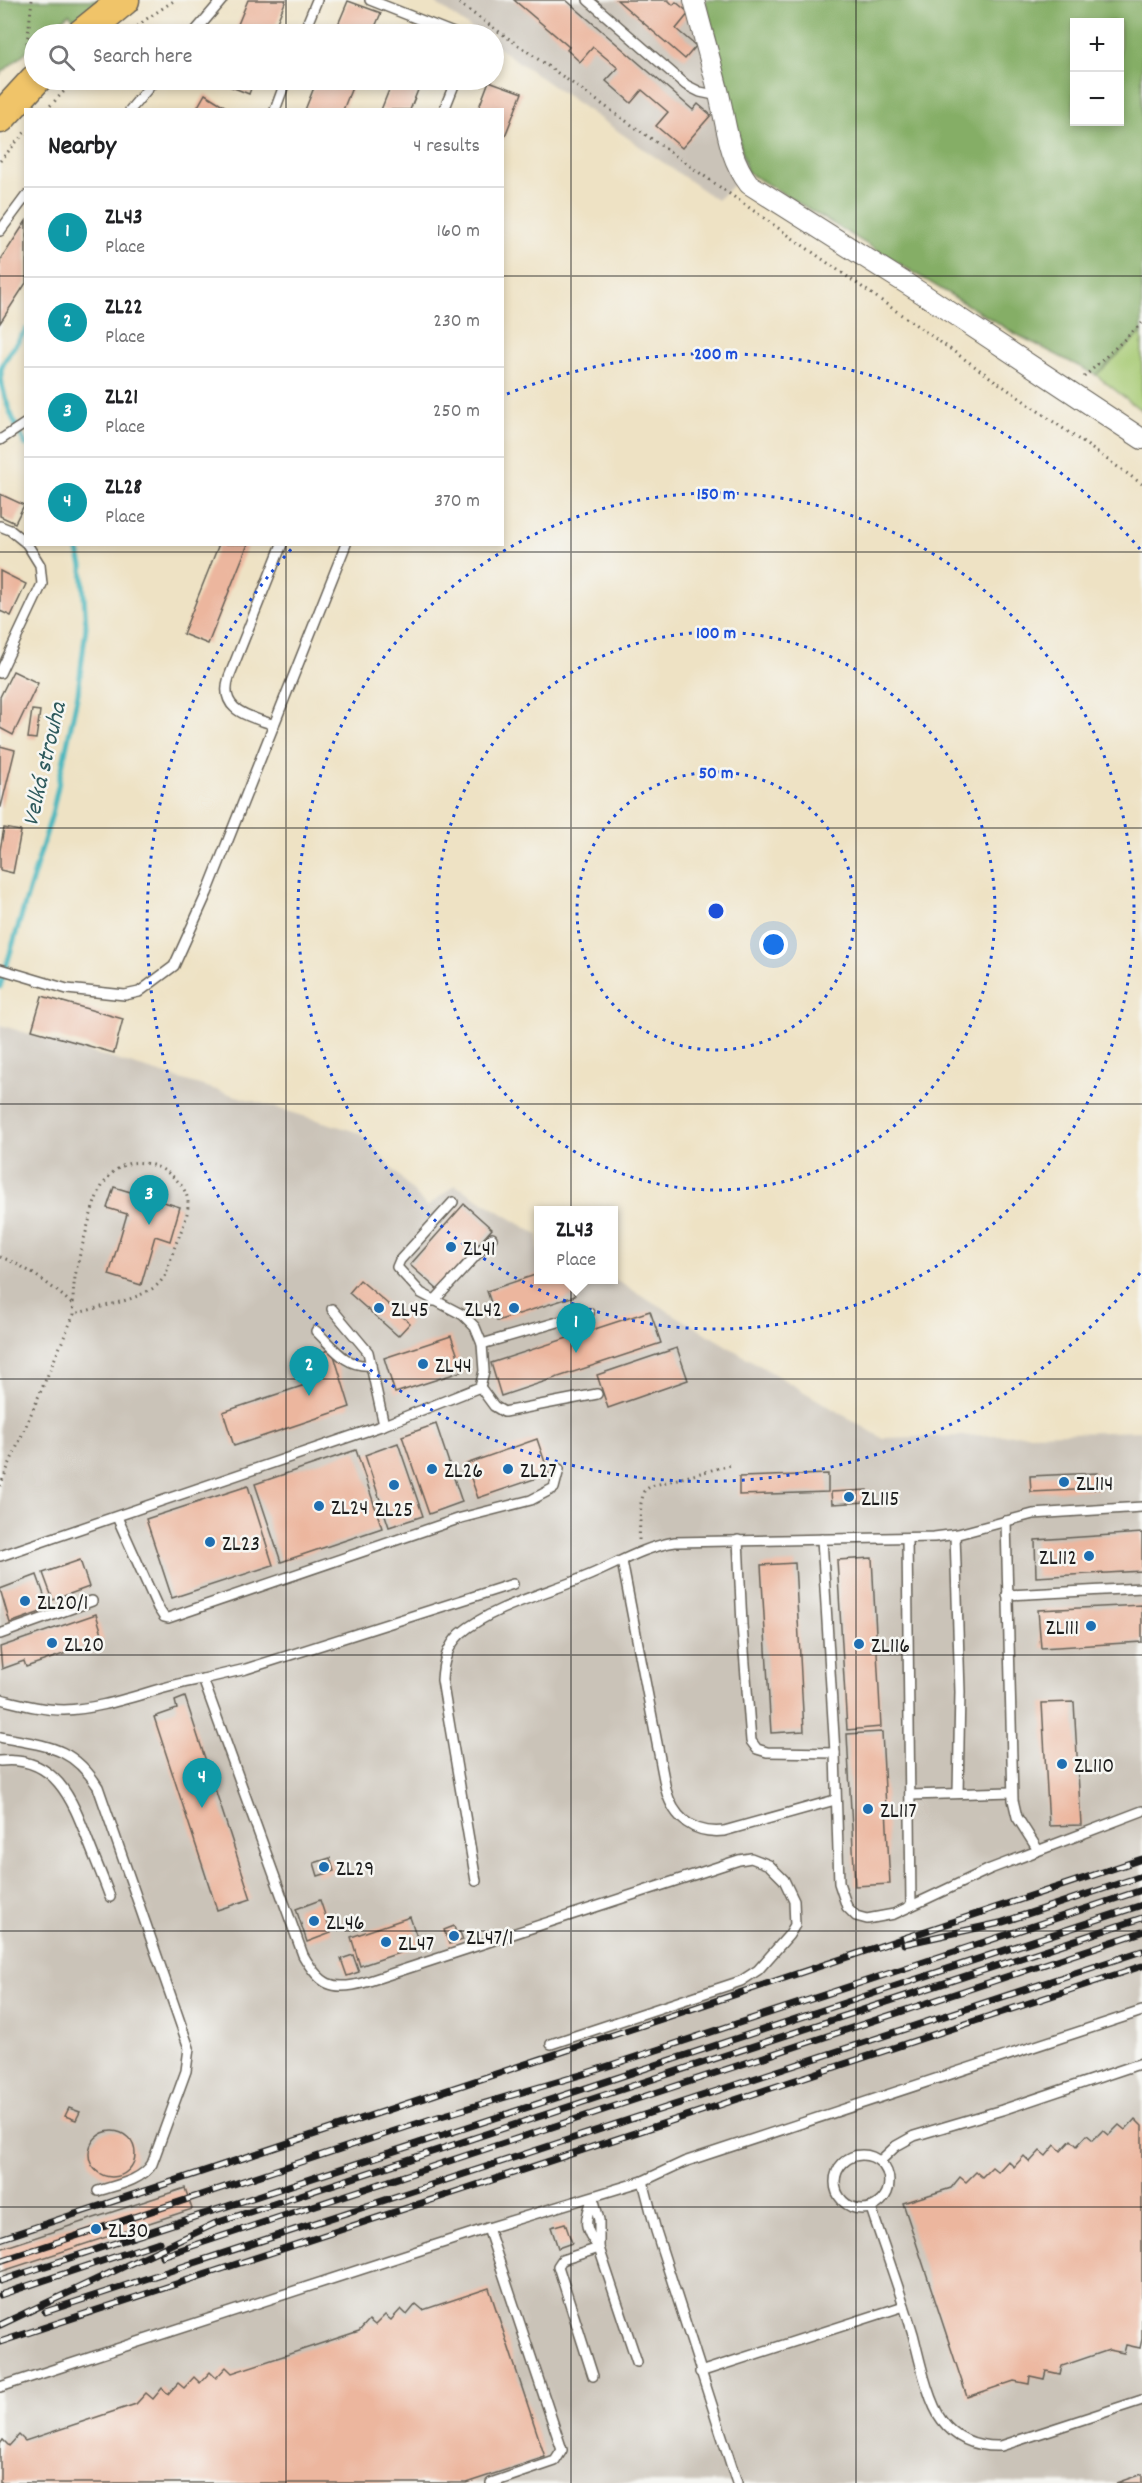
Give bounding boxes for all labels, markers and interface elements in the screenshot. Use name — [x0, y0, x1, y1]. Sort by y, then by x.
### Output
map controls — [1070, 18, 1124, 126]
button: + — [1070, 18, 1124, 72]
search box — [24, 24, 504, 90]
icon: search — [45, 41, 78, 74]
text: Search here — [93, 42, 192, 73]
button: − — [1070, 72, 1124, 126]
text: Nearby — [48, 129, 116, 166]
text: 4 results — [413, 133, 480, 161]
text: ZL43 — [105, 203, 143, 234]
text: 1 — [65, 218, 70, 246]
text: 160 m — [437, 218, 480, 246]
text: Place — [105, 234, 145, 262]
text: ZL22 — [105, 293, 143, 324]
text: 2 — [63, 308, 72, 336]
text: 230 m — [433, 308, 480, 336]
text: Place — [105, 324, 145, 352]
text: 200 m — [694, 343, 738, 368]
text: ZL21 — [105, 383, 138, 414]
text: 3 — [63, 398, 72, 426]
text: 250 m — [433, 398, 480, 426]
text: Place — [105, 414, 145, 442]
text: ZL28 — [105, 473, 142, 504]
text: 150 m — [697, 483, 735, 508]
text: 4 — [63, 488, 72, 516]
text: 370 m — [434, 488, 480, 516]
text: Place — [105, 504, 145, 532]
text: 100 m — [696, 622, 736, 647]
water label: Velká strouha — [15, 698, 77, 830]
text: 50 m — [699, 762, 733, 787]
centre of rings — [706, 901, 726, 921]
your location — [759, 930, 788, 959]
pin: 3 — [130, 1176, 168, 1225]
popup — [534, 1206, 618, 1284]
text: ZL43 — [556, 1216, 594, 1247]
place label: ZL41 — [463, 1235, 496, 1266]
marker: ZL41 — [444, 1240, 458, 1254]
text: Place — [556, 1247, 596, 1275]
place label: ZL45 — [391, 1296, 429, 1327]
place label: ZL42 — [465, 1296, 502, 1327]
marker: ZL45 — [372, 1301, 386, 1315]
marker: ZL42 — [507, 1301, 521, 1315]
pin: 1 — [556, 1304, 596, 1353]
pin: 2 — [290, 1346, 328, 1396]
place label: ZL44 — [435, 1352, 472, 1383]
marker: ZL44 — [416, 1357, 430, 1371]
place label: ZL26 — [444, 1457, 483, 1488]
place label: ZL27 — [520, 1457, 557, 1488]
marker: ZL26 — [425, 1462, 439, 1476]
marker: ZL27 — [501, 1462, 515, 1476]
place label: ZL114 — [1076, 1470, 1113, 1501]
marker: ZL114 — [1057, 1475, 1071, 1489]
marker: ZL25 — [387, 1478, 401, 1492]
place label: ZL115 — [861, 1485, 900, 1516]
marker: ZL115 — [842, 1490, 856, 1504]
place label: ZL24 — [331, 1494, 368, 1525]
place label: ZL25 — [375, 1496, 413, 1527]
marker: ZL24 — [312, 1499, 326, 1513]
place label: ZL23 — [222, 1530, 260, 1561]
marker: ZL23 — [203, 1535, 217, 1549]
place label: ZL112 — [1039, 1544, 1077, 1575]
marker: ZL112 — [1082, 1549, 1096, 1563]
place label: ZL20/1 — [37, 1589, 88, 1620]
marker: ZL20/1 — [18, 1594, 32, 1608]
place label: ZL111 — [1046, 1614, 1079, 1645]
marker: ZL111 — [1084, 1619, 1098, 1633]
place label: ZL20 — [64, 1631, 104, 1662]
place label: ZL116 — [871, 1632, 910, 1663]
marker: ZL20 — [45, 1636, 59, 1650]
marker: ZL116 — [852, 1637, 866, 1651]
place label: ZL110 — [1074, 1752, 1114, 1783]
marker: ZL110 — [1055, 1757, 1069, 1771]
pin: 4 — [182, 1758, 222, 1808]
place label: ZL117 — [880, 1797, 917, 1828]
marker: ZL117 — [861, 1802, 875, 1816]
place label: ZL29 — [336, 1855, 374, 1886]
marker: ZL29 — [317, 1860, 331, 1874]
place label: ZL46 — [326, 1909, 365, 1940]
marker: ZL46 — [307, 1914, 321, 1928]
place label: ZL47/1 — [466, 1924, 513, 1955]
marker: ZL47/1 — [447, 1929, 461, 1943]
place label: ZL47 — [398, 1930, 434, 1961]
marker: ZL47 — [379, 1935, 393, 1949]
place label: ZL30 — [108, 2217, 148, 2248]
marker: ZL30 — [89, 2222, 103, 2236]

